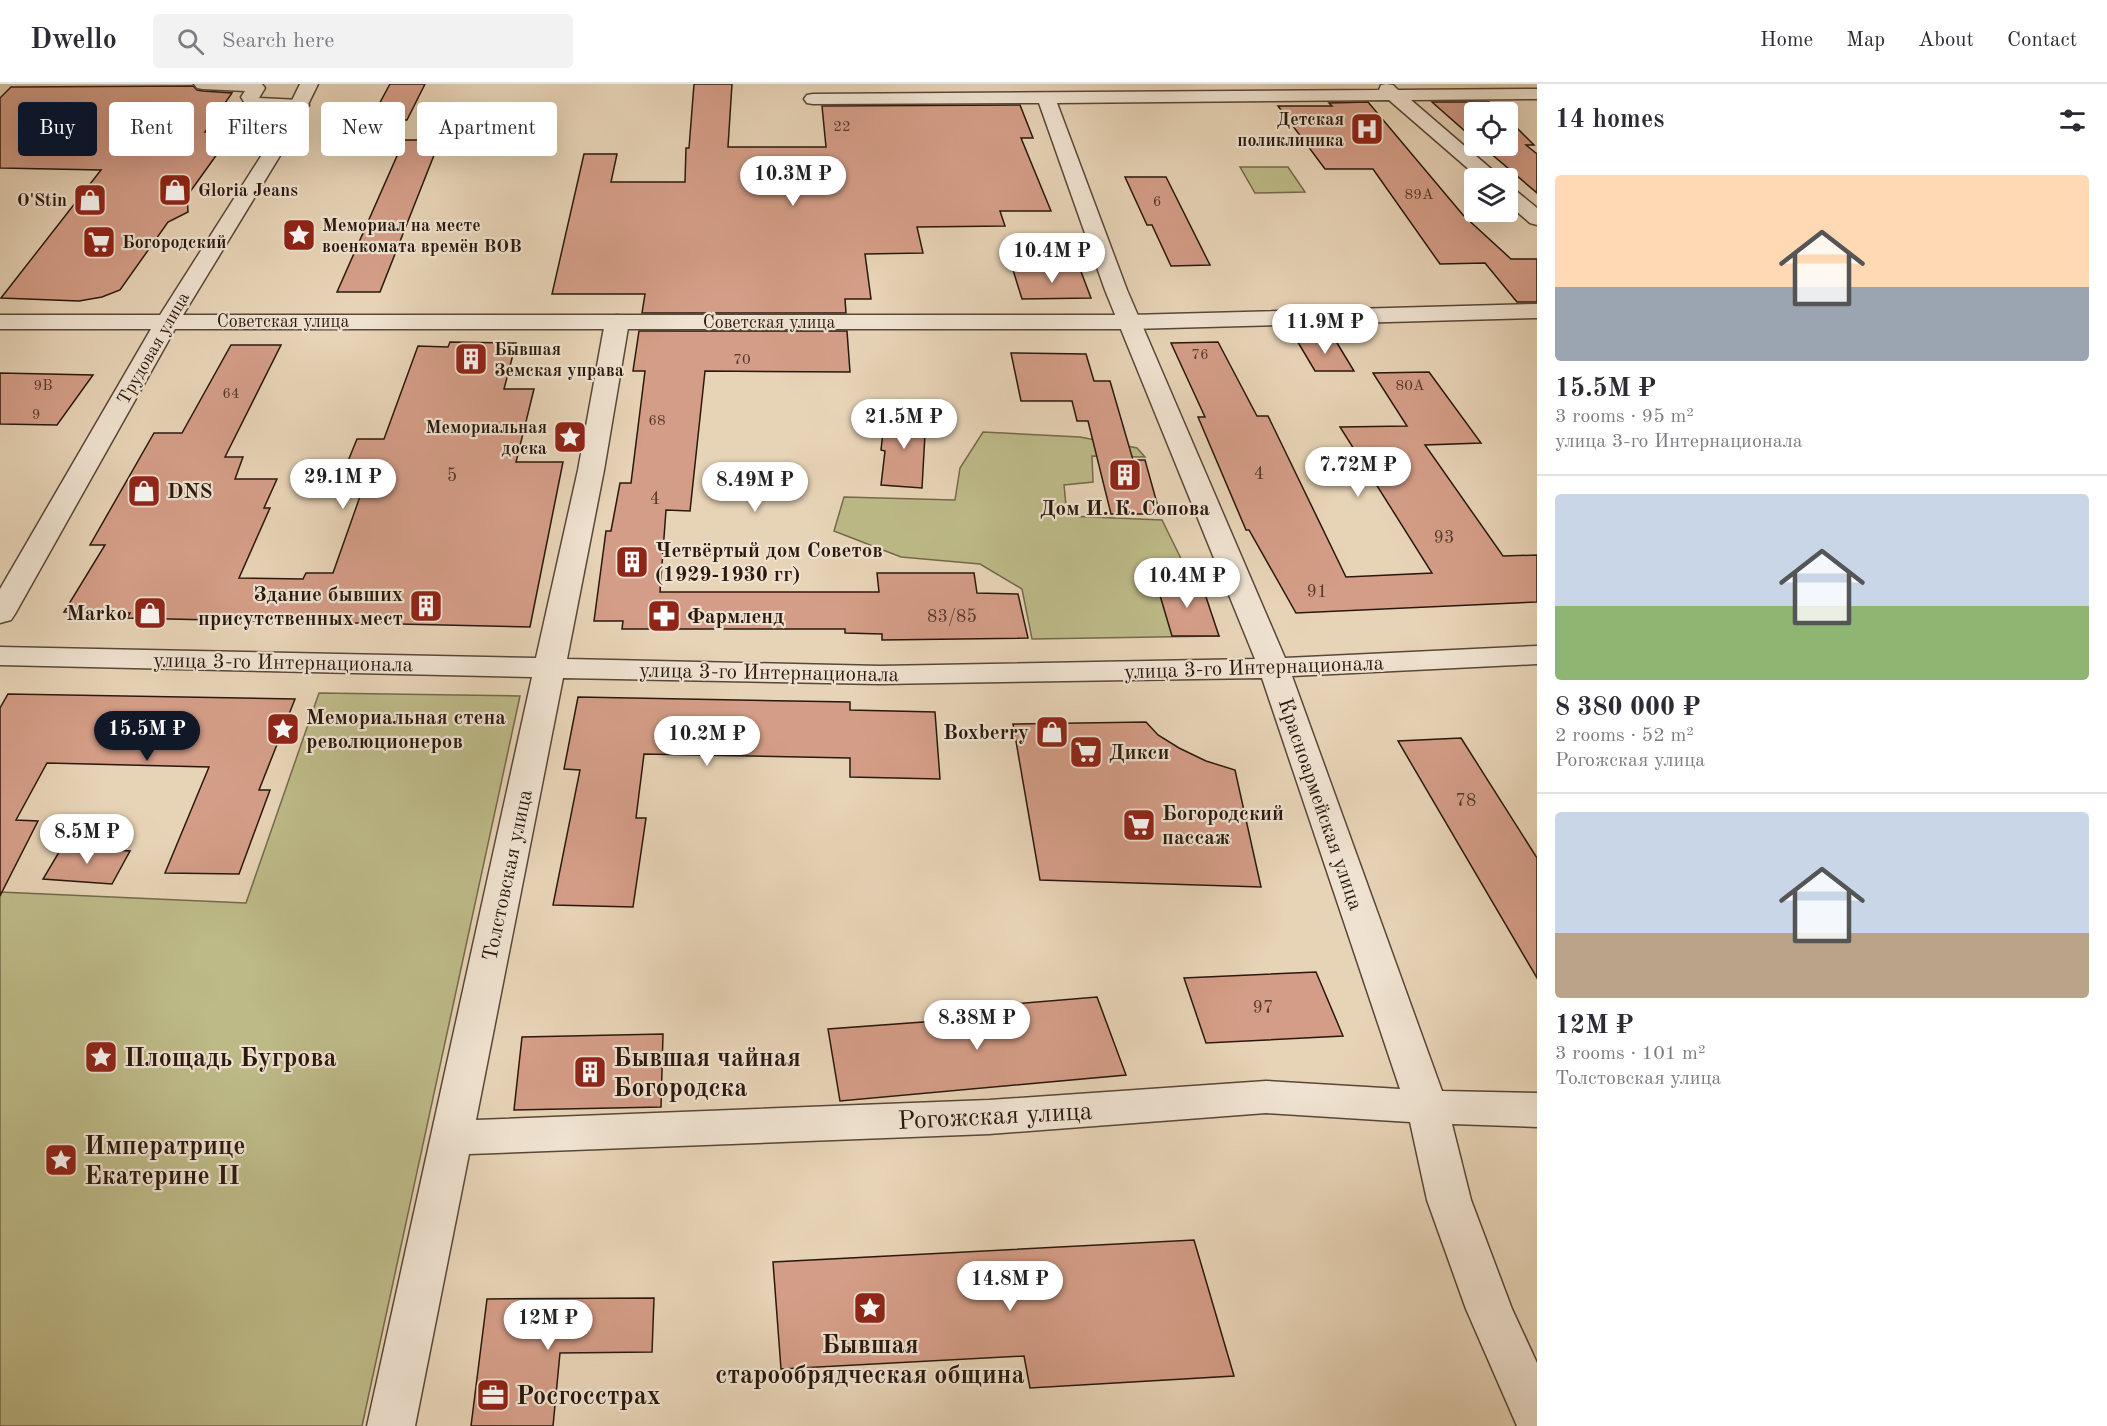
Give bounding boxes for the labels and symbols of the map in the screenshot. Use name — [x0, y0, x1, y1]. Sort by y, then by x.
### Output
place label: Детская поликлиника — [1237, 111, 1344, 150]
hospital icon: Детская поликлиника — [1349, 111, 1385, 147]
house number: 22 — [833, 120, 851, 135]
pin: 10.3M ₽ — [738, 156, 848, 207]
shop icon: Gloria Jeans — [157, 172, 193, 208]
shop icon: O'Stin — [72, 182, 108, 218]
place label: Gloria Jeans — [198, 182, 298, 200]
house number: 89А — [1405, 188, 1434, 203]
place label: O'Stin — [17, 192, 67, 210]
house number: 6 — [1153, 195, 1161, 210]
place icon: Мемориал на месте военкомата времён ВОВ — [281, 217, 317, 253]
place label: Мемориал на месте военкомата времён ВОВ — [322, 217, 522, 256]
supermarket icon: Богородский — [81, 224, 117, 260]
pin: 10.4M ₽ — [997, 233, 1107, 284]
place label: Богородский — [122, 234, 227, 252]
street label: Трудовая улица — [115, 289, 193, 408]
pin: 11.9M ₽ — [1270, 304, 1380, 355]
street label: Советская улица — [217, 313, 349, 331]
street label: Советская улица — [703, 314, 835, 332]
building icon: Бывшая Земская управа — [453, 341, 489, 377]
place label: Бывшая Земская управа — [494, 341, 624, 380]
house number: 76 — [1191, 348, 1209, 363]
house number: 70 — [733, 353, 751, 368]
house number: 9В — [33, 379, 53, 394]
house number: 80А — [1396, 379, 1425, 394]
house number: 64 — [222, 387, 240, 402]
pin: 21.5M ₽ — [849, 399, 959, 450]
house number: 9 — [32, 408, 40, 423]
house number: 68 — [648, 414, 666, 429]
place label: Мемориальная доска — [426, 419, 547, 458]
place icon: Мемориальная доска — [552, 419, 588, 455]
pin: 7.72M ₽ — [1303, 447, 1413, 498]
building icon: Дом И. К. Сопова — [1107, 457, 1143, 493]
pin: 29.1M ₽ — [288, 459, 398, 510]
pin: 8.49M ₽ — [700, 462, 810, 513]
house number: 4 — [1254, 465, 1264, 483]
house number: 5 — [447, 467, 457, 485]
shop icon: DNS — [126, 473, 162, 509]
place label: DNS — [167, 482, 213, 503]
house number: 4 — [650, 490, 660, 508]
place label: Дом И. К. Сопова — [1040, 499, 1210, 520]
house number: 93 — [1434, 529, 1454, 547]
place label: Четвёртый дом Советов (1929-1930 гг) — [655, 541, 883, 586]
building icon: Четвёртый дом Советов (1929-1930 гг) — [614, 544, 650, 580]
pin: 10.4M ₽ — [1132, 558, 1242, 609]
house number: 91 — [1307, 583, 1327, 601]
place label: Здание бывших присутственных мест — [198, 585, 403, 630]
building icon: Здание бывших присутственных мест — [408, 588, 444, 624]
shop icon: Marko — [132, 595, 168, 631]
pharmacy icon: Фармленд — [646, 598, 682, 634]
place label: Marko — [66, 604, 127, 625]
place label: Фармленд — [687, 607, 784, 628]
house number: 83/85 — [927, 608, 977, 626]
street label: улица 3-го Интернационала — [153, 651, 413, 676]
street label: улица 3-го Интернационала — [1124, 653, 1384, 684]
street label: улица 3-го Интернационала — [639, 661, 899, 686]
street label: Красноармейская улица — [1273, 696, 1366, 913]
place label: Мемориальная стена революционеров — [306, 708, 506, 753]
pin: 15.5M ₽ — [92, 711, 202, 762]
place icon: Мемориальная стена революционеров — [265, 711, 301, 747]
shop icon: Boxberry — [1034, 714, 1070, 750]
pin: 10.2M ₽ — [652, 716, 762, 767]
place label: Boxberry — [943, 723, 1029, 744]
supermarket icon: Дикси — [1068, 734, 1104, 770]
place label: Дикси — [1109, 743, 1169, 764]
street label: Толстовская улица — [480, 788, 537, 963]
house number: 78 — [1456, 792, 1476, 810]
place label: Богородский пассаж — [1162, 804, 1284, 849]
supermarket icon: Богородский пассаж — [1121, 807, 1157, 843]
pin: 8.5M ₽ — [38, 814, 136, 865]
house number: 97 — [1253, 999, 1273, 1017]
pin: 8.38M ₽ — [922, 1000, 1032, 1051]
place icon: Площадь Бугрова — [83, 1039, 119, 1075]
place label: Площадь Бугрова — [124, 1046, 337, 1072]
place label: Бывшая чайная Богородска — [613, 1046, 801, 1102]
building icon: Бывшая чайная Богородска — [572, 1054, 608, 1090]
street label: Рогожская улица — [897, 1099, 1093, 1135]
place label: Императрице Екатерине II — [84, 1134, 246, 1190]
place icon: Императрице Екатерине II — [43, 1142, 79, 1178]
pin: 14.8M ₽ — [955, 1261, 1065, 1312]
place icon: Бывшая старообрядческая община — [852, 1290, 888, 1326]
pin: 12M ₽ — [506, 1300, 590, 1351]
place label: Бывшая старообрядческая община — [715, 1333, 1025, 1389]
office icon: Росгосстрах — [475, 1377, 511, 1413]
place label: Росгосстрах — [516, 1384, 660, 1410]

